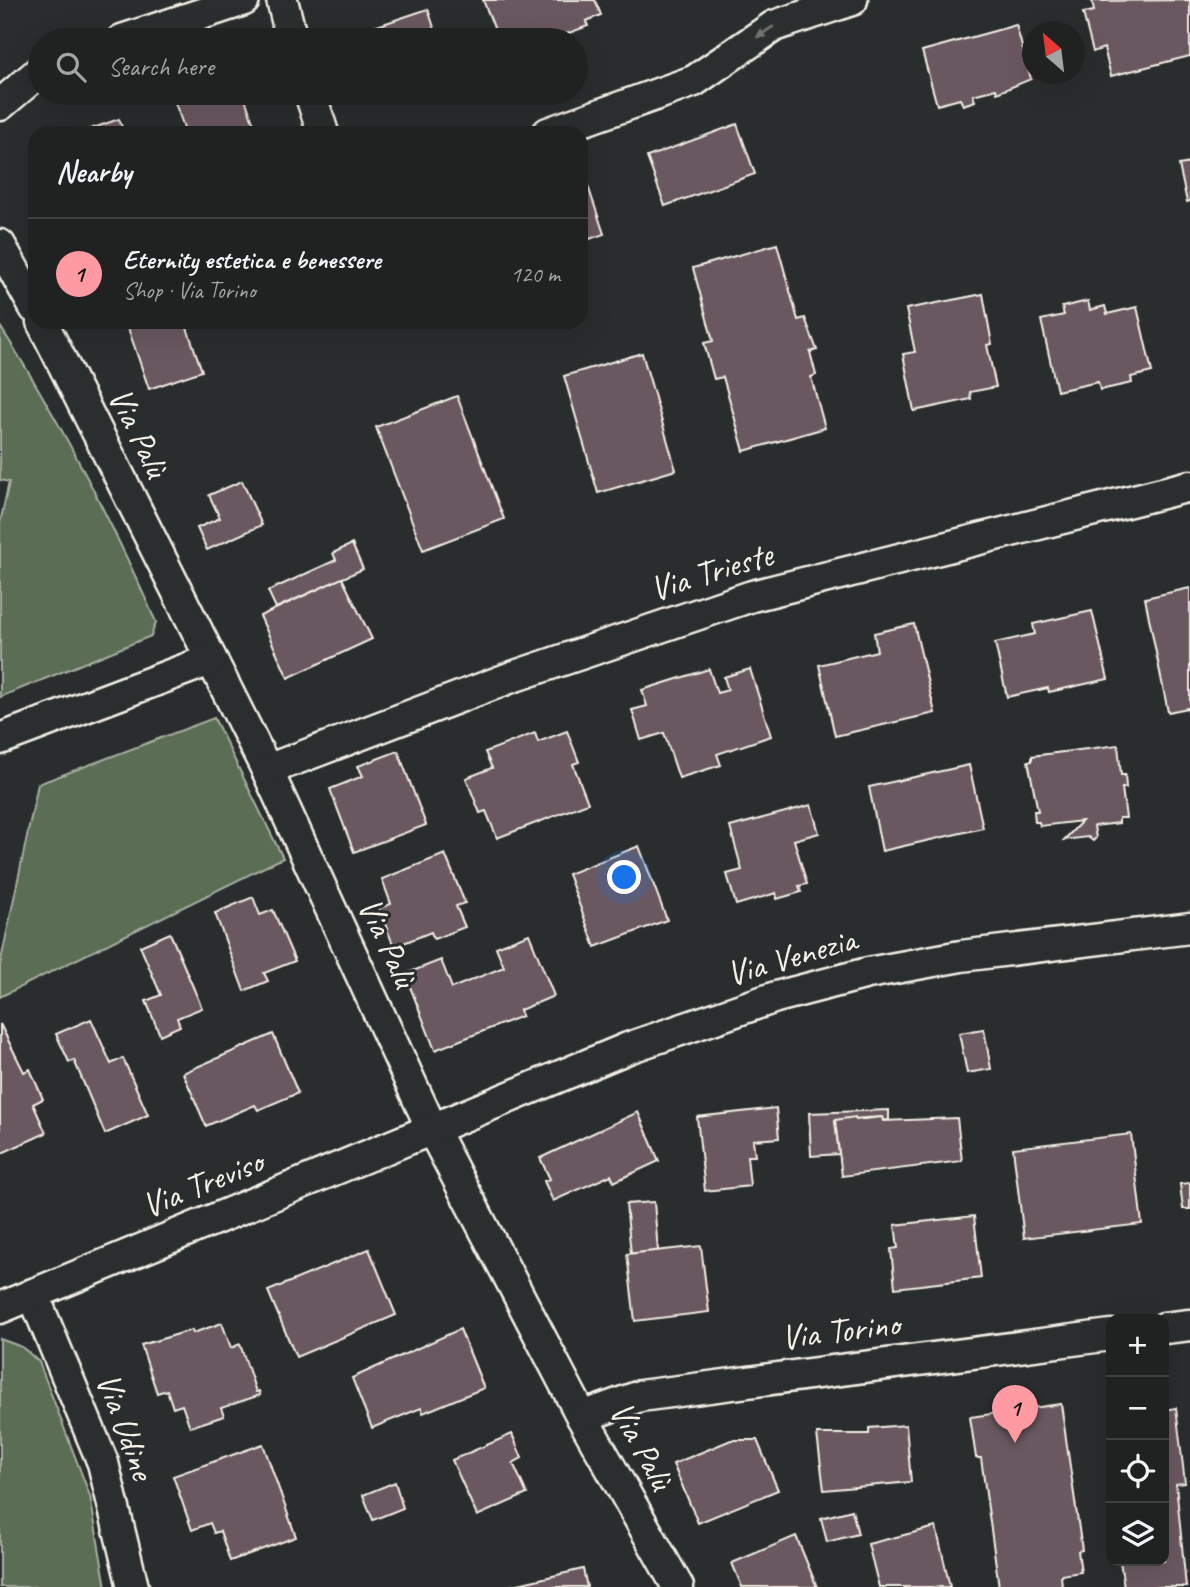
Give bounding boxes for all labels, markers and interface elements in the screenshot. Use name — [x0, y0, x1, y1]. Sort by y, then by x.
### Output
north arrow — [1022, 21, 1085, 84]
one-way arrow — [756, 25, 775, 38]
search box — [28, 28, 588, 105]
icon: search — [52, 48, 90, 86]
text: Search here — [108, 50, 214, 83]
text: Nearby — [56, 153, 132, 191]
text: Eternity estetica e benessere — [123, 243, 381, 276]
text: 1 — [74, 260, 84, 289]
text: 120 m — [511, 260, 560, 289]
text: Shop · Via Torino — [123, 276, 256, 305]
street label: Via Palù — [98, 380, 180, 486]
street label: Via Trieste — [644, 531, 780, 611]
your location — [607, 860, 641, 894]
street label: Via Palù — [347, 890, 429, 996]
street label: Via Venezia — [721, 916, 864, 996]
street label: Via Treviso — [135, 1137, 273, 1228]
street label: Via Torino — [778, 1300, 905, 1360]
map controls — [1106, 1314, 1169, 1566]
button: + — [1106, 1314, 1169, 1377]
street label: Via Udine — [85, 1367, 166, 1488]
button: − — [1106, 1377, 1169, 1440]
pin: 1 — [992, 1385, 1038, 1443]
street label: Via Palù — [599, 1393, 685, 1499]
button: locate — [1106, 1440, 1169, 1503]
button: layers — [1106, 1503, 1169, 1566]

